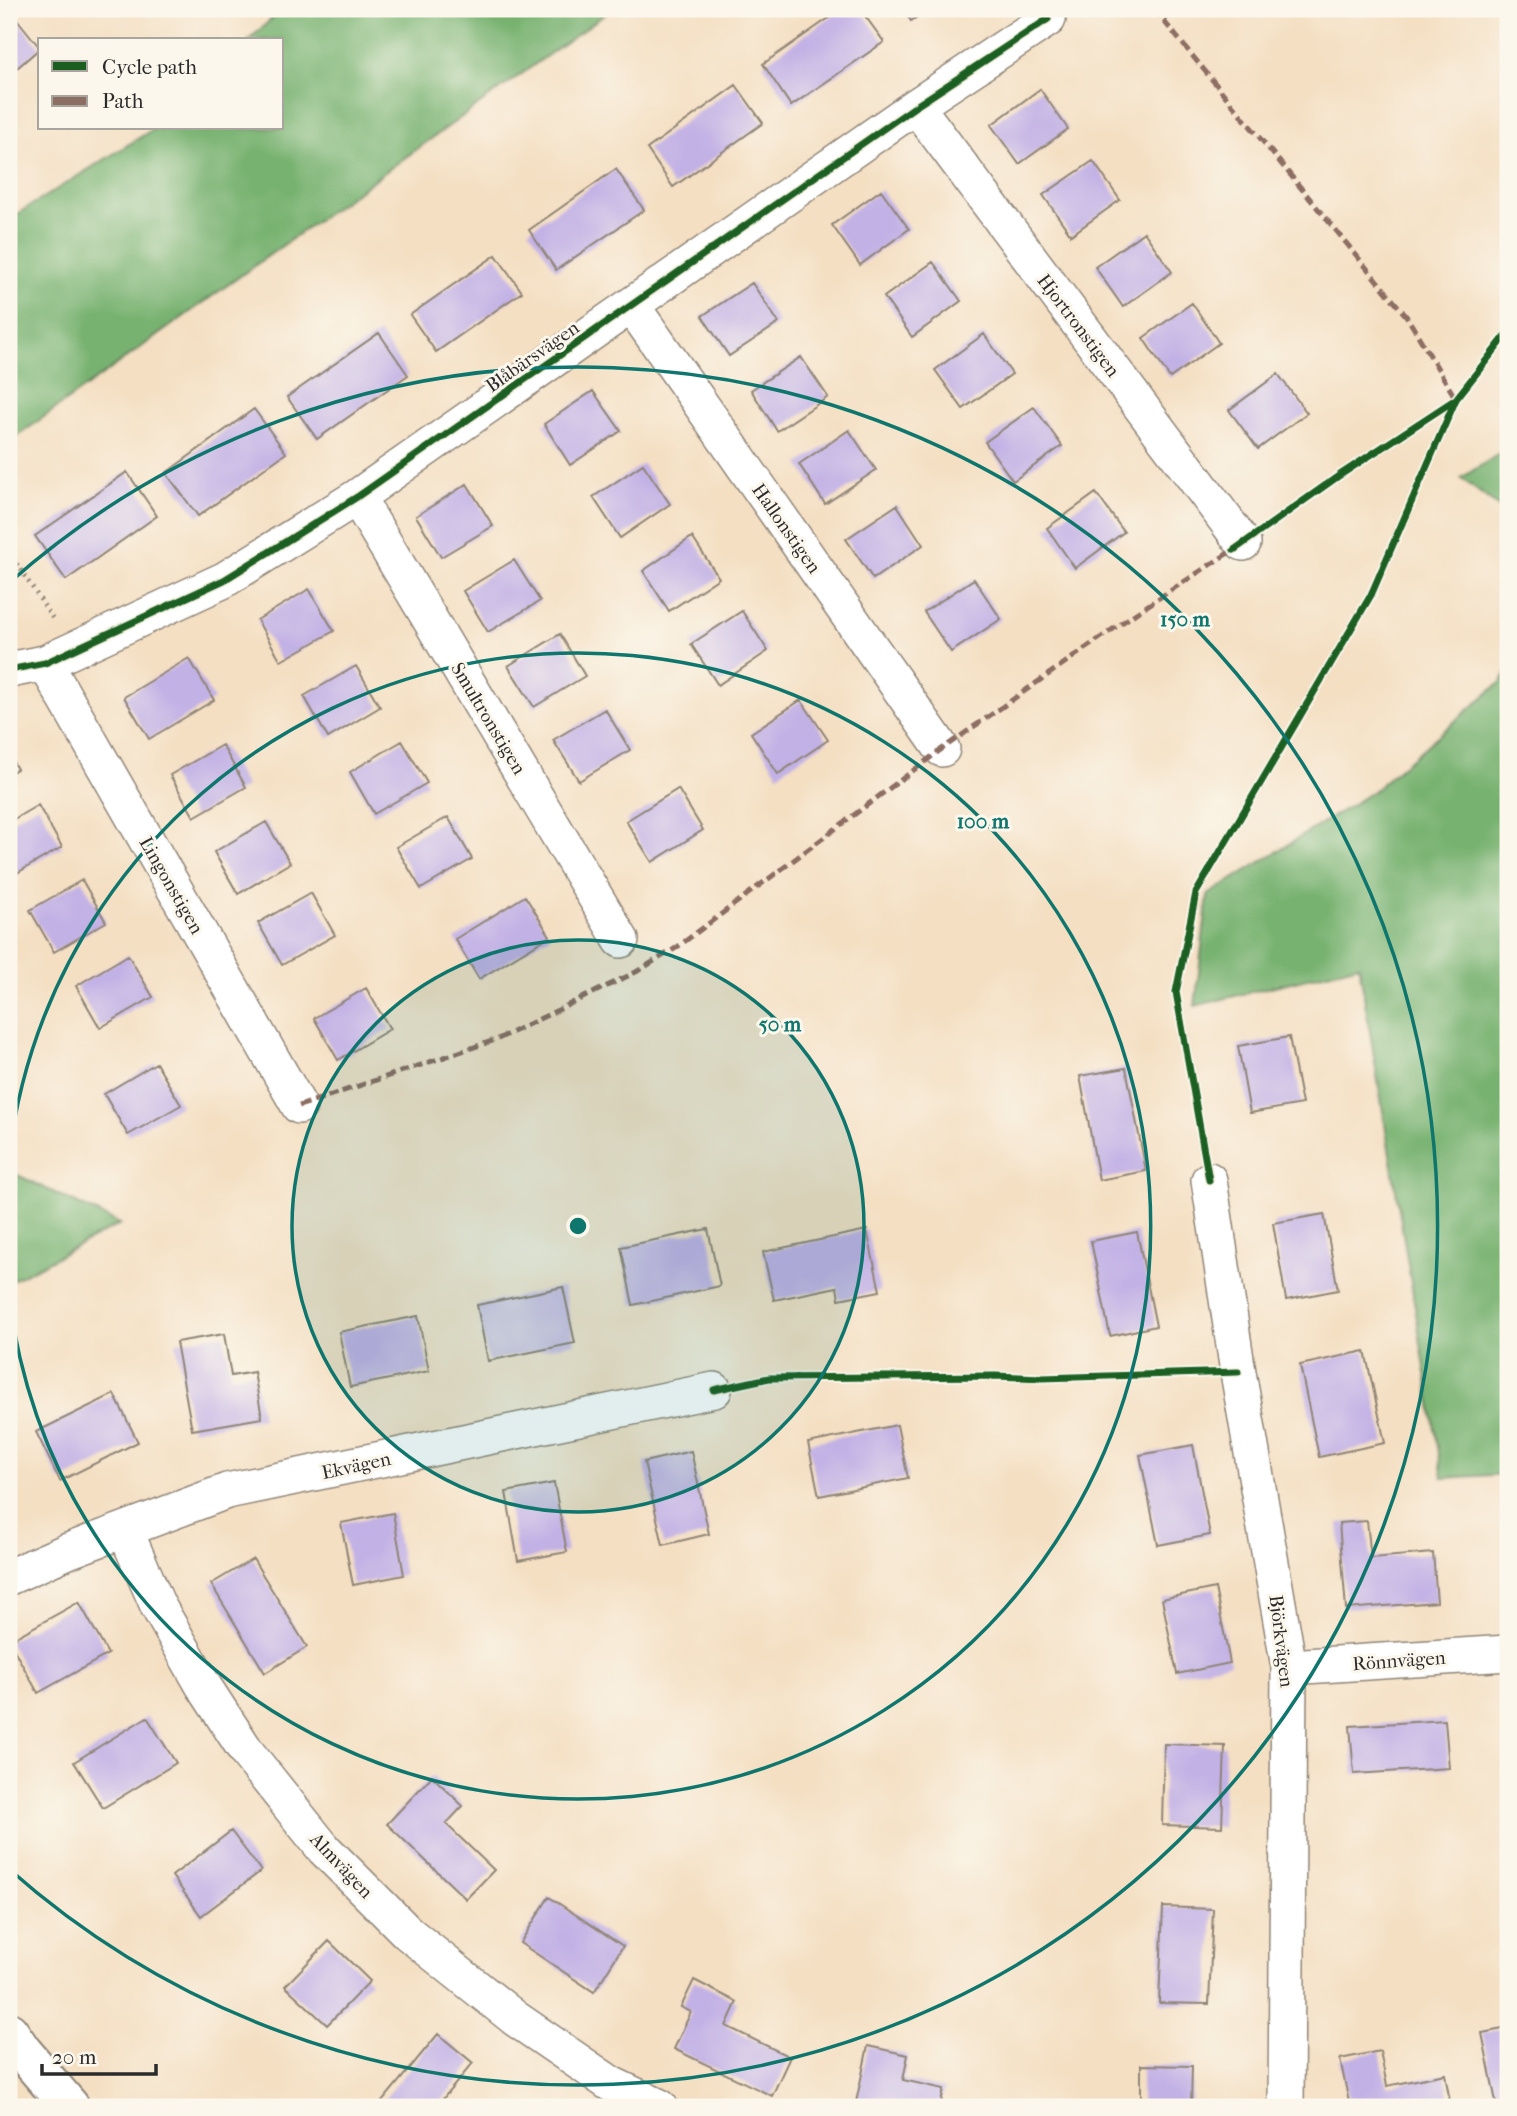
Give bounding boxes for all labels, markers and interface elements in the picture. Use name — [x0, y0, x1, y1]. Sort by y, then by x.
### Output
legend — [38, 38, 284, 130]
text: Cycle path — [102, 55, 197, 79]
text: Path — [102, 89, 144, 113]
street label: Hjortronstigen — [1032, 270, 1124, 381]
street label: Blåbärsvägen — [482, 317, 584, 397]
street label: Hallonstigen — [747, 479, 825, 578]
text: 150 m — [1160, 607, 1211, 631]
street label: Smultronstigen — [446, 659, 530, 778]
text: 100 m — [957, 809, 1010, 833]
street label: Lingonstigen — [134, 833, 208, 938]
text: 50 m — [759, 1012, 802, 1036]
centre of rings — [566, 1214, 590, 1238]
street label: Ekvägen — [320, 1448, 393, 1484]
street label: Björkvägen — [1264, 1594, 1298, 1689]
street label: Rönnvägen — [1352, 1647, 1446, 1675]
street label: Almvägen — [305, 1828, 377, 1903]
scale bar — [42, 2032, 156, 2076]
text: 20 m — [52, 2045, 97, 2069]

